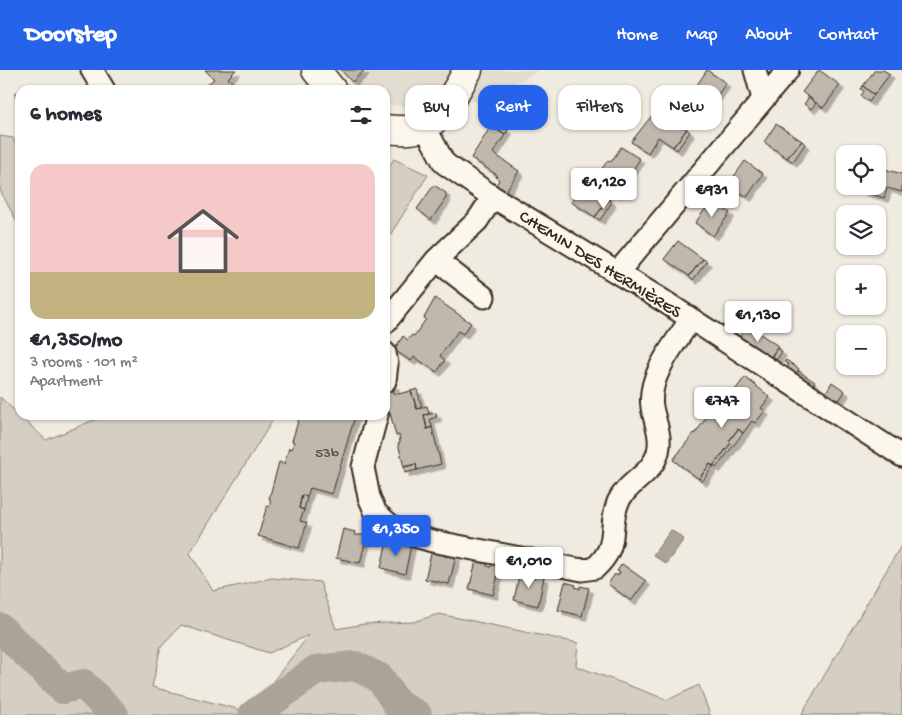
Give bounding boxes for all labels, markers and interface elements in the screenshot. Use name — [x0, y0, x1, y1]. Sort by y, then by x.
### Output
text: Doorstep — [25, 21, 117, 50]
text: Home — [616, 25, 658, 46]
text: Map — [686, 25, 717, 46]
text: About — [745, 25, 791, 46]
text: Contact — [819, 25, 877, 46]
chip: Buy — [405, 85, 468, 130]
chip: Rent — [478, 85, 548, 130]
chip: Filters — [558, 85, 641, 130]
chip: New — [651, 85, 722, 130]
icon: filters — [347, 101, 375, 129]
text: 6 homes — [30, 103, 101, 128]
map controls — [836, 145, 886, 375]
button: locate — [836, 145, 886, 195]
pin: €1,120 — [563, 168, 645, 210]
text: €1,120 — [582, 174, 626, 193]
pin: €931 — [682, 176, 742, 218]
text: €931 — [696, 182, 728, 201]
icon: home — [158, 196, 248, 286]
button: layers — [836, 205, 886, 255]
street label: CHEMIN DES HERMIÈRES — [515, 207, 685, 324]
button: + — [836, 265, 886, 315]
pin: €1,130 — [717, 300, 799, 343]
text: €1,130 — [736, 307, 780, 326]
button: − — [836, 325, 886, 375]
text: €1,350/mo — [30, 329, 122, 354]
text: 3 rooms · 101 m² — [30, 354, 138, 373]
text: Apartment — [30, 373, 102, 392]
pin: €747 — [692, 386, 752, 429]
text: €747 — [705, 393, 739, 412]
house number: 53b — [315, 445, 339, 463]
pin: €1,350 — [355, 514, 437, 557]
text: €1,350 — [373, 521, 419, 540]
pin: €1,010 — [488, 546, 570, 589]
text: €1,010 — [506, 553, 552, 572]

